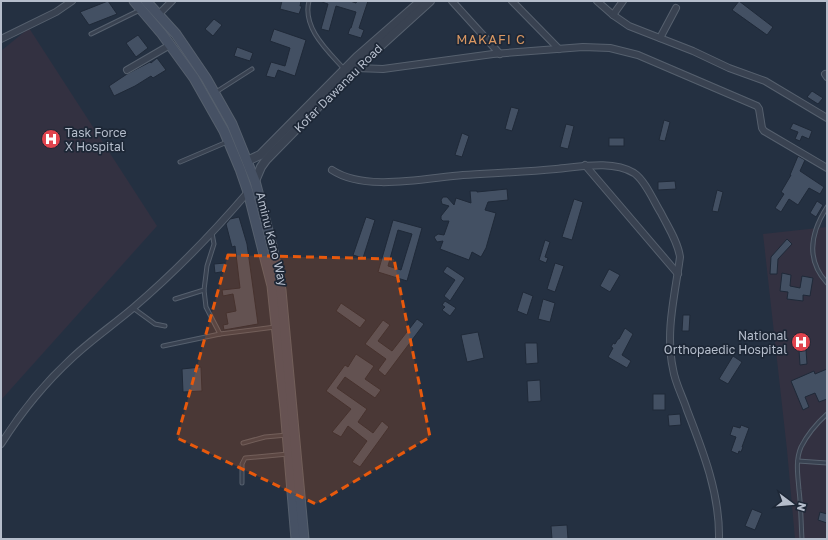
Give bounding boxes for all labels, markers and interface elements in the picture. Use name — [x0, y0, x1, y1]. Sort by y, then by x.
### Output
district label: MAKAFI C — [456, 31, 526, 47]
street label: Kofar Dawanau Road — [291, 41, 385, 135]
place label: Task Force X Hospital — [65, 125, 127, 154]
hospital icon: Task Force X Hospital — [40, 128, 62, 150]
street label: Aminu Kano Way — [253, 190, 291, 288]
place label: National Orthopaedic Hospital — [664, 328, 787, 357]
hospital icon: National Orthopaedic Hospital — [790, 331, 812, 353]
north arrow — [772, 484, 812, 524]
text: N — [795, 501, 809, 513]

